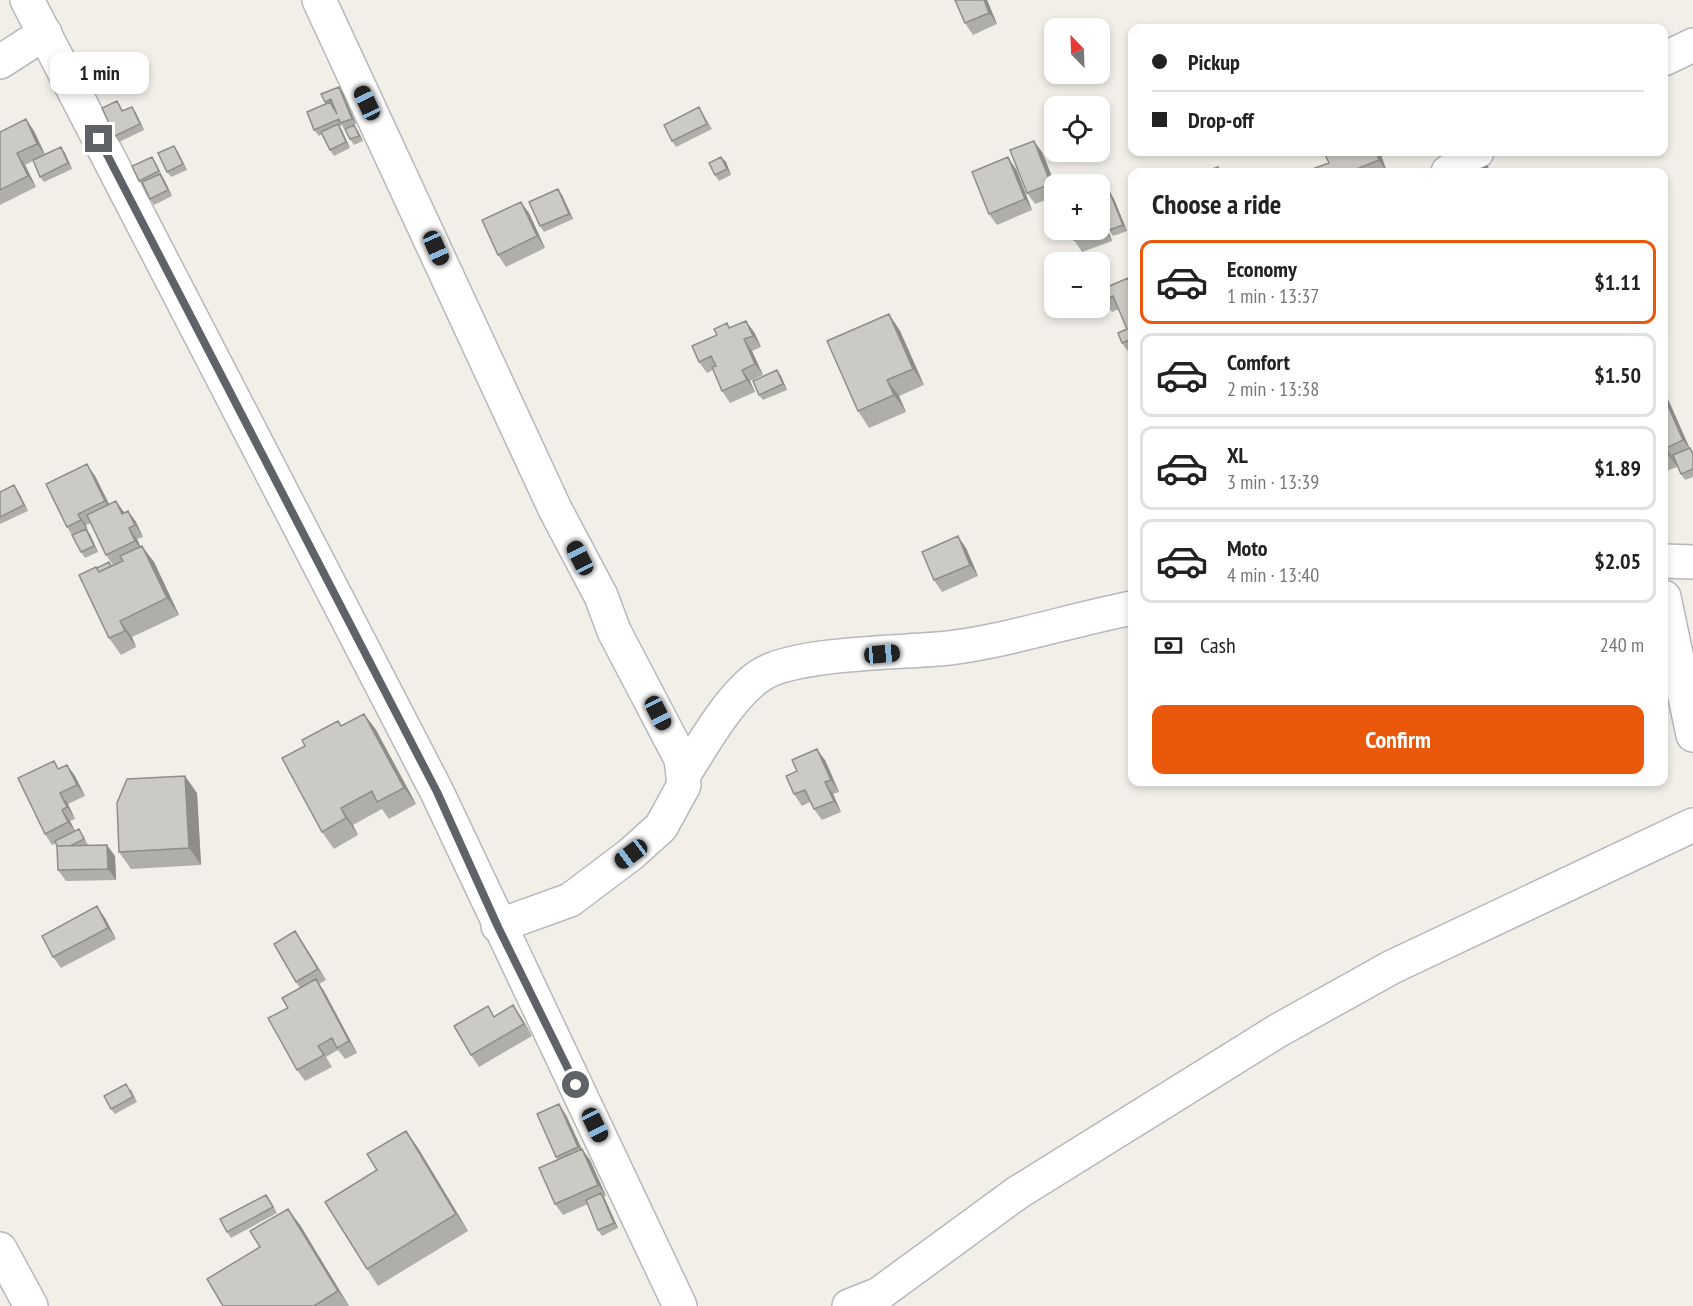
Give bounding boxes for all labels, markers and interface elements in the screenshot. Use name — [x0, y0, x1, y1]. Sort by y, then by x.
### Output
north arrow — [1044, 18, 1110, 84]
map controls — [1044, 18, 1110, 318]
text: Pickup — [1188, 48, 1240, 76]
callout: 1 min — [50, 52, 148, 94]
text: 1 min — [79, 60, 120, 86]
car — [351, 83, 383, 123]
button: locate — [1044, 96, 1110, 162]
text: Drop-off — [1188, 106, 1254, 134]
route end — [85, 125, 112, 152]
button: + — [1044, 174, 1110, 240]
text: Choose a ride — [1152, 187, 1281, 221]
car — [420, 228, 452, 268]
button: − — [1044, 252, 1110, 318]
icon: car — [1155, 255, 1209, 309]
text: Economy — [1227, 255, 1297, 283]
text: $1.11 — [1594, 268, 1641, 296]
text: 1 min · 13:37 — [1227, 283, 1319, 309]
icon: car — [1155, 348, 1209, 402]
text: Comfort — [1227, 348, 1290, 376]
text: $1.50 — [1594, 361, 1641, 389]
text: 2 min · 13:38 — [1227, 376, 1319, 402]
icon: car — [1155, 441, 1209, 495]
text: XL — [1227, 441, 1248, 469]
text: $1.89 — [1594, 454, 1641, 482]
text: 3 min · 13:39 — [1227, 469, 1319, 495]
icon: car — [1155, 534, 1209, 588]
text: Moto — [1227, 534, 1268, 562]
car — [564, 538, 596, 578]
text: $2.05 — [1594, 547, 1641, 575]
text: 4 min · 13:40 — [1227, 562, 1319, 588]
icon: cash — [1152, 629, 1185, 662]
text: Cash — [1200, 631, 1236, 659]
text: 240 m — [1600, 632, 1644, 658]
car — [863, 643, 901, 665]
car — [642, 693, 674, 733]
button: Confirm — [1152, 705, 1644, 774]
car — [611, 836, 651, 872]
route start — [562, 1071, 589, 1098]
car — [579, 1105, 611, 1145]

